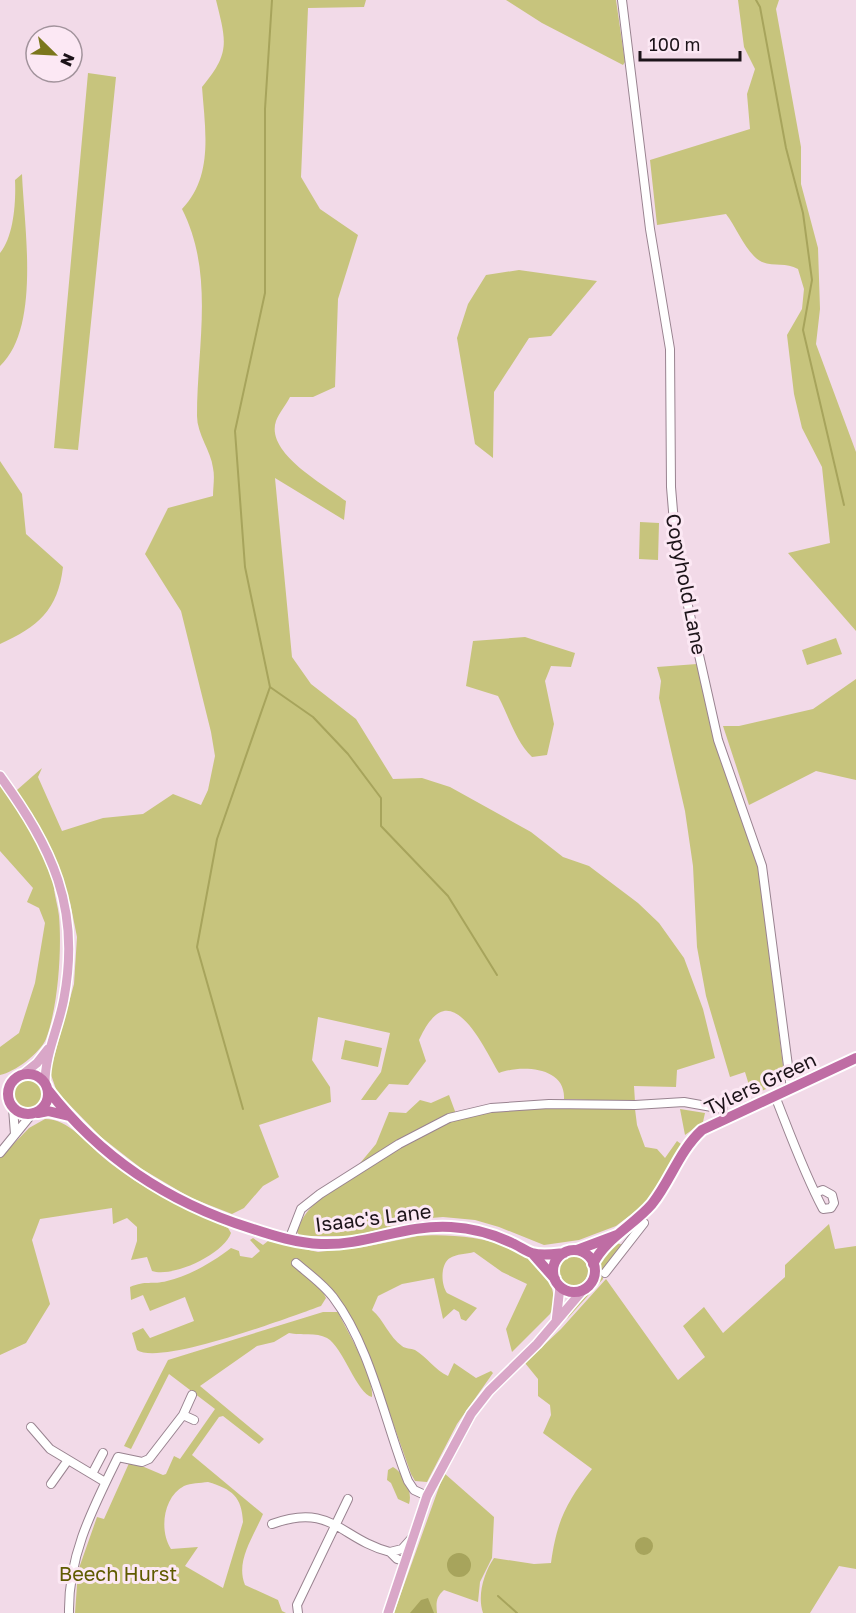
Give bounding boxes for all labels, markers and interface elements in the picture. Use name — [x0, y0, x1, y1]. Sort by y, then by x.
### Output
north arrow — [24, 24, 84, 84]
scale bar — [640, 24, 740, 62]
text: 100 m — [649, 33, 700, 55]
text: N — [56, 50, 79, 70]
street label: Copyhold Lane — [662, 511, 712, 657]
street label: Tylers Green — [700, 1047, 820, 1119]
street label: Isaac's Lane — [313, 1198, 433, 1236]
park label: Beech Hurst — [59, 1561, 177, 1585]

